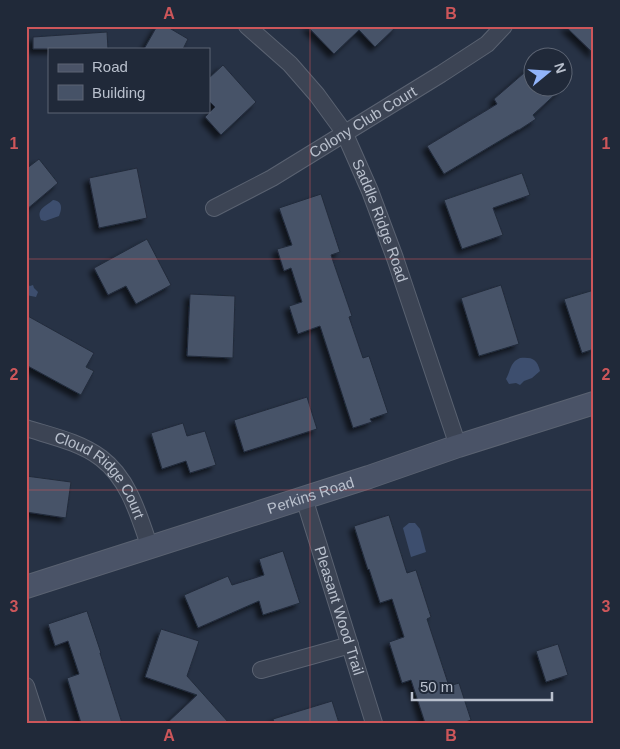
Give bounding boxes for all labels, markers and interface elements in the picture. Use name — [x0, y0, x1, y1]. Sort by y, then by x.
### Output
text: A — [163, 5, 175, 22]
text: B — [445, 5, 457, 22]
legend — [48, 48, 210, 112]
north arrow — [522, 48, 572, 98]
text: Road — [92, 58, 128, 75]
text: N — [551, 61, 570, 75]
street label: Colony Club Court — [306, 82, 420, 161]
text: Building — [92, 84, 145, 101]
text: 1 — [10, 135, 19, 152]
text: 1 — [602, 135, 611, 152]
street label: Saddle Ridge Road — [349, 156, 411, 284]
text: 2 — [10, 366, 19, 383]
text: 2 — [602, 366, 611, 383]
street label: Cloud Ridge Court — [52, 428, 148, 522]
street label: Perkins Road — [265, 473, 356, 517]
street label: Pleasant Wood Trail — [312, 544, 368, 677]
text: 3 — [10, 598, 19, 615]
text: 3 — [602, 598, 611, 615]
scale bar — [412, 669, 552, 701]
text: 50 m — [420, 678, 453, 695]
text: A — [163, 727, 175, 744]
text: B — [445, 727, 457, 744]

